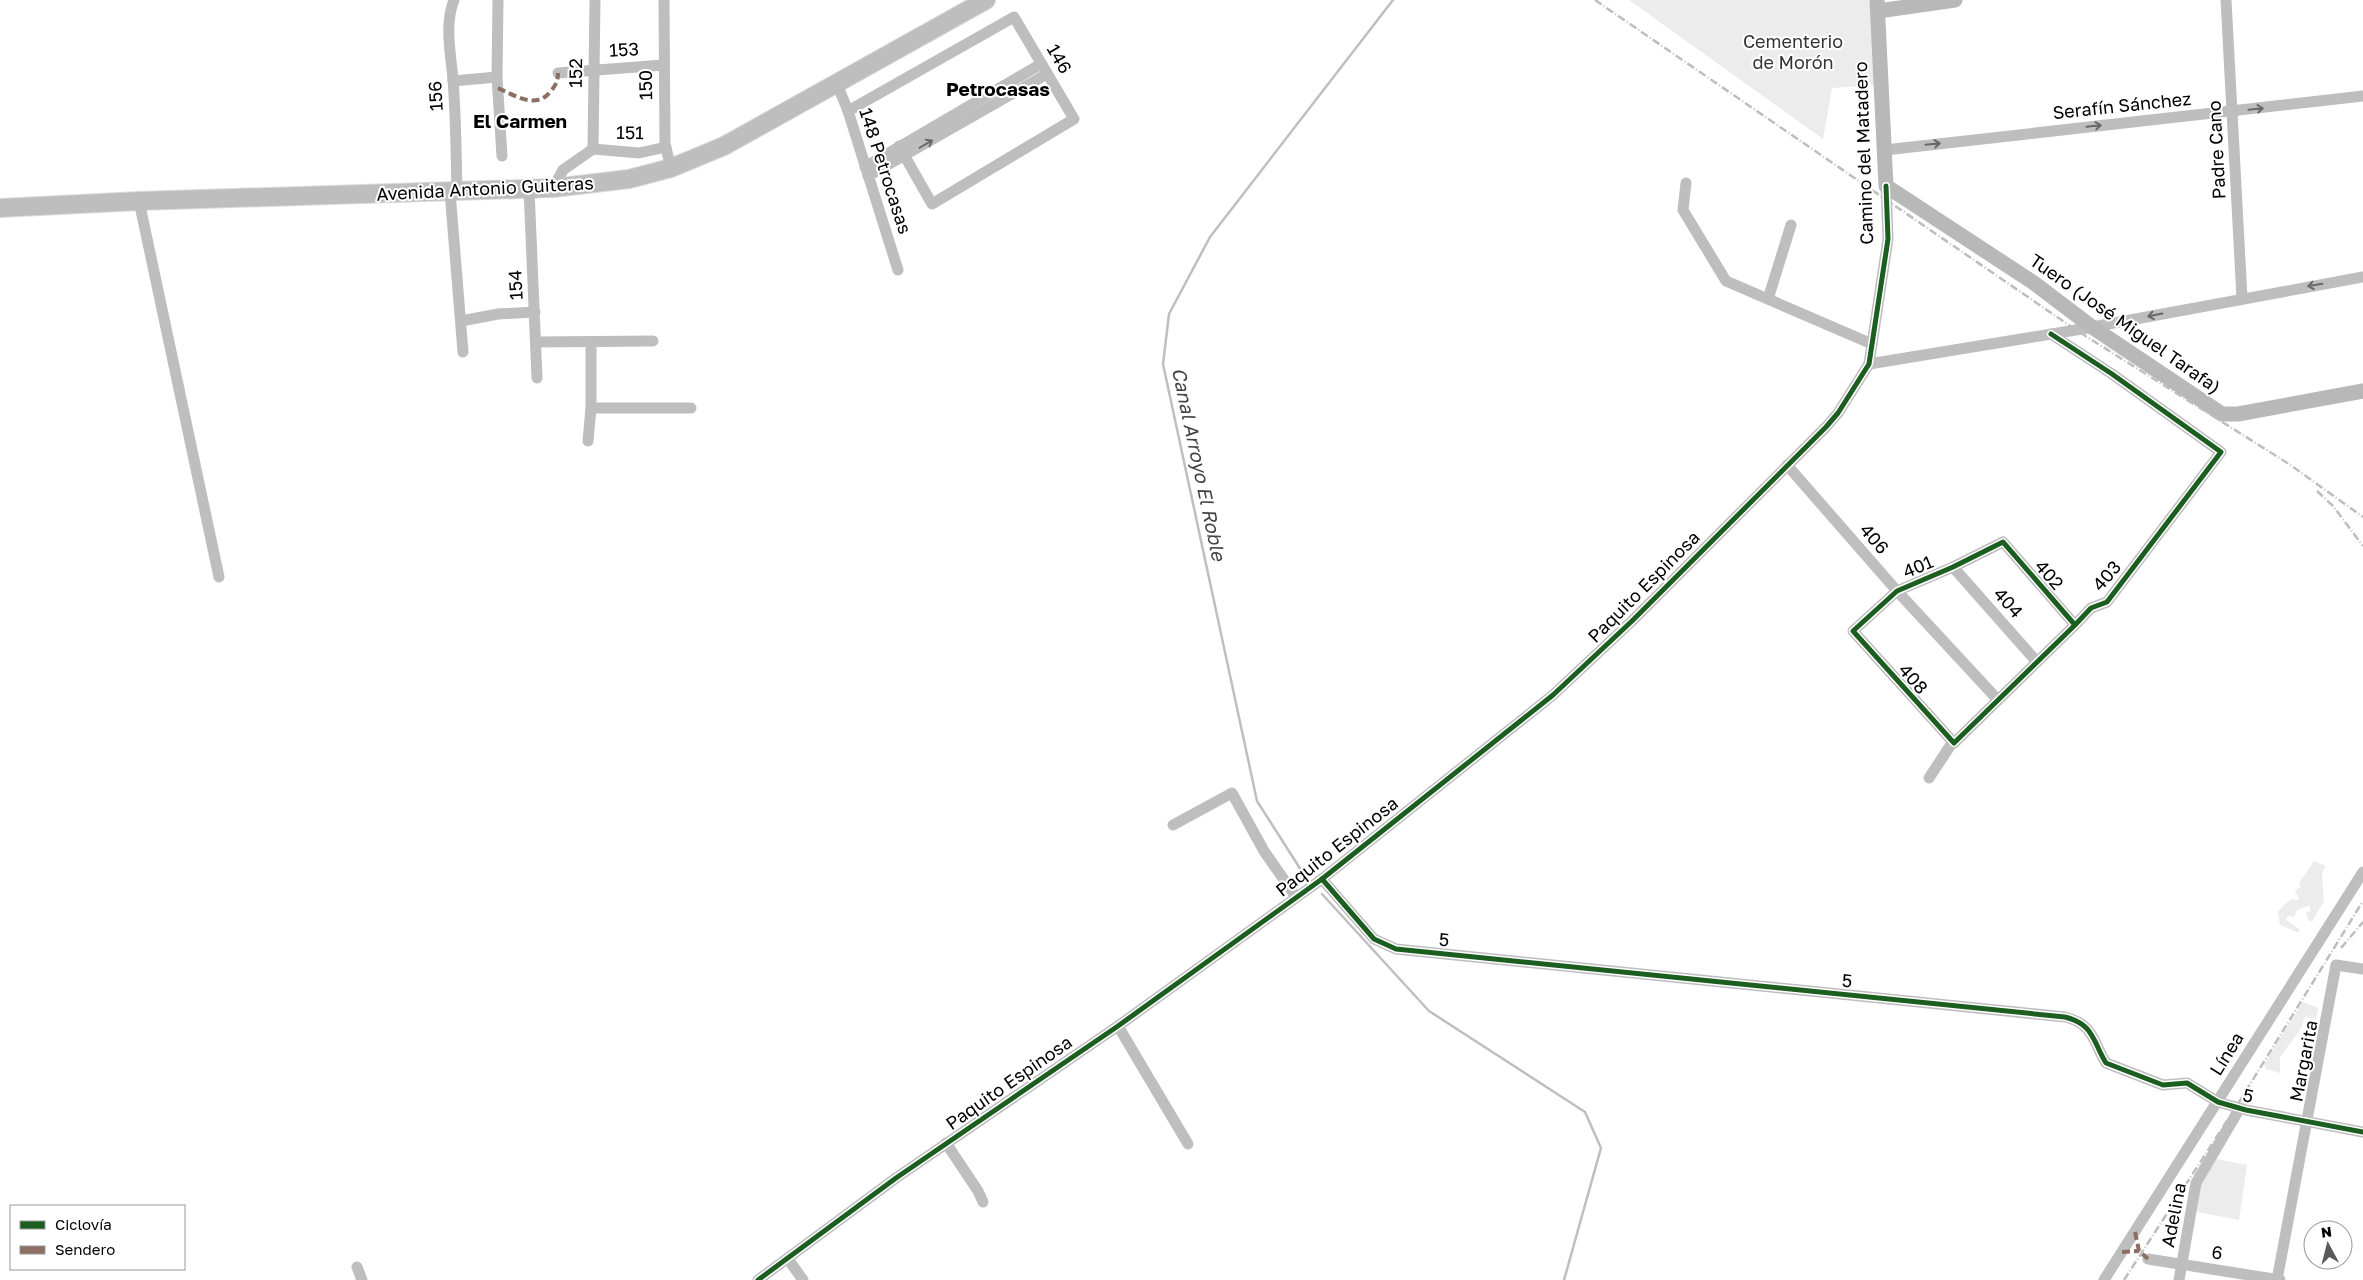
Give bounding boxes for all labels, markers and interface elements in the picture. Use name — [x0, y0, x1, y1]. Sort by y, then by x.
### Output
park label: Cementerio de Morón — [1743, 30, 1843, 73]
street label: 153 — [609, 37, 639, 61]
street label: 146 — [1043, 40, 1077, 77]
street label: 152 — [564, 58, 586, 88]
street label: Camino del Matadero — [1849, 61, 1877, 245]
street label: 150 — [634, 70, 656, 100]
district label: Petrocasas — [946, 77, 1050, 100]
street label: 156 — [423, 80, 447, 112]
street label: Serafín Sánchez — [2052, 87, 2192, 123]
street label: Padre Cano — [2202, 100, 2230, 200]
one-way arrow — [2248, 104, 2264, 114]
street label: 148 Petrocasas — [855, 105, 917, 237]
district label: El Carmen — [473, 109, 567, 132]
street label: 151 — [616, 121, 644, 143]
one-way arrow — [2086, 122, 2102, 131]
one-way arrow — [918, 138, 932, 148]
one-way arrow — [1925, 139, 1941, 149]
street label: Avenida Antonio Guiteras — [376, 171, 594, 205]
street label: Tuero (José Miguel Tarafa) — [2026, 249, 2225, 398]
street label: 154 — [503, 269, 527, 301]
one-way arrow — [2307, 281, 2323, 291]
one-way arrow — [2148, 310, 2164, 320]
water label: Canal Arroyo El Roble — [1168, 365, 1232, 564]
street label: 406 — [1856, 519, 1894, 558]
street label: Paquito Espinosa — [1583, 526, 1704, 647]
street label: 401 — [1899, 550, 1936, 582]
street label: 402 — [2031, 555, 2069, 594]
street label: 403 — [2087, 556, 2125, 595]
street label: 404 — [1989, 583, 2028, 622]
street label: 408 — [1895, 659, 1933, 698]
street label: Paquito Espinosa — [1271, 792, 1402, 901]
street label: 5 — [1438, 928, 1450, 950]
street label: 5 — [1841, 969, 1853, 991]
street label: Margarita — [2284, 1018, 2322, 1104]
street label: Línea — [2204, 1028, 2248, 1079]
street label: Paquito Espinosa — [941, 1030, 1076, 1134]
street label: 5 — [2240, 1083, 2256, 1107]
street label: Adelina — [2156, 1181, 2190, 1249]
legend — [10, 1205, 185, 1270]
text: Ciclovía — [55, 1215, 112, 1233]
north arrow — [2303, 1220, 2353, 1270]
text: N — [2320, 1223, 2333, 1241]
text: Sendero — [55, 1240, 115, 1258]
street label: 6 — [2210, 1240, 2224, 1264]

